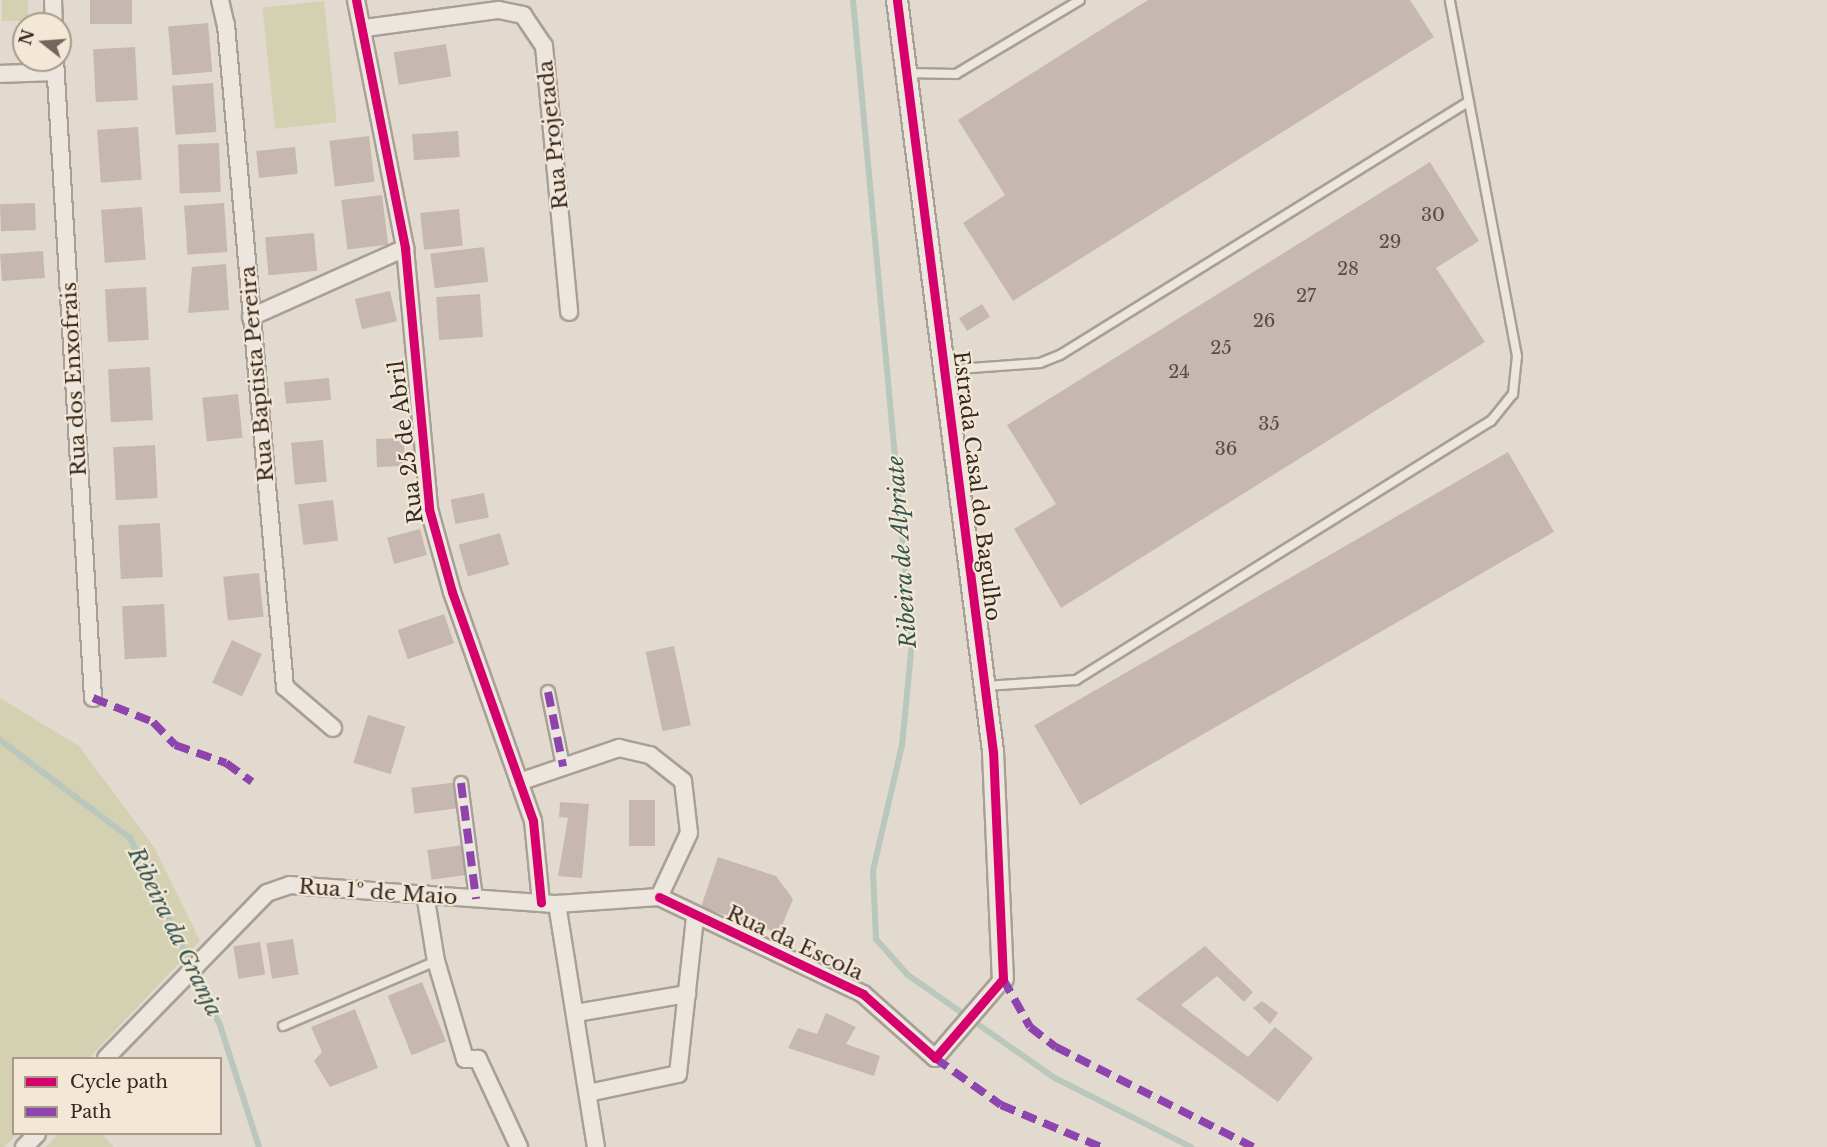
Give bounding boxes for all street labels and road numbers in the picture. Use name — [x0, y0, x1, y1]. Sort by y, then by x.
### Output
street label: Rua Projetada — [533, 59, 573, 211]
street label: Rua Baptista Pereira — [235, 265, 279, 483]
street label: Rua dos Enxofrais — [56, 281, 92, 477]
street label: Estrada Casal do Bagulho — [948, 349, 1006, 623]
street label: Rua 25 de Abril — [383, 358, 429, 526]
street label: Rua 1º de Maio — [298, 874, 458, 910]
street label: Rua da Escola — [722, 900, 868, 986]

